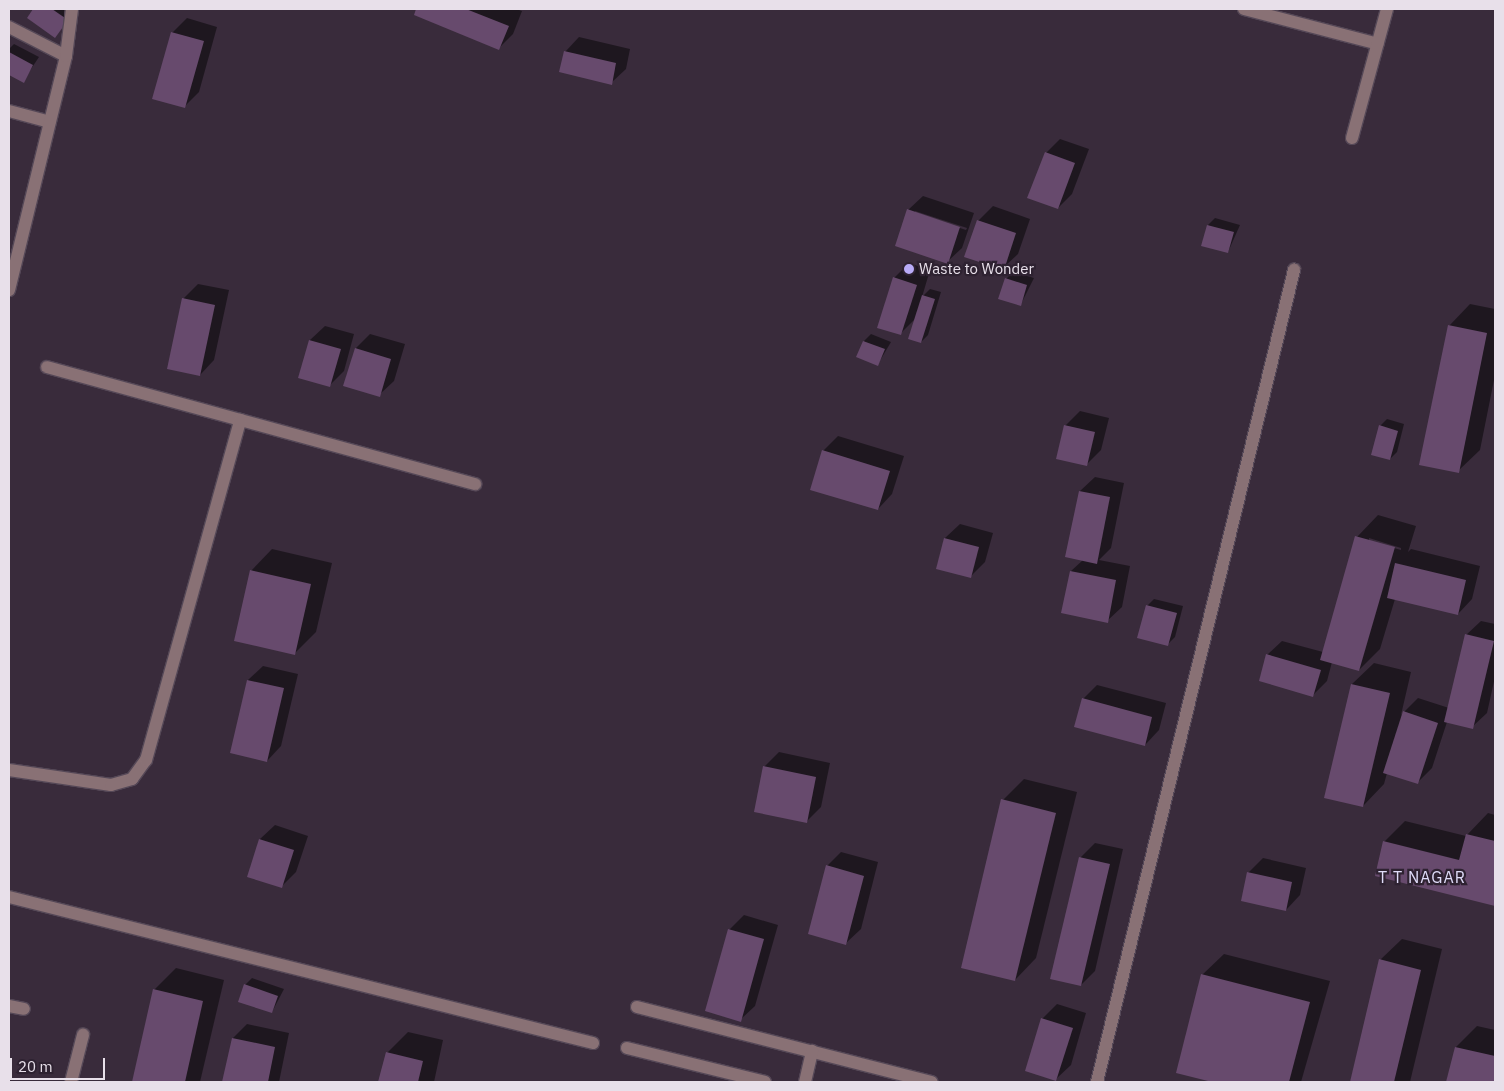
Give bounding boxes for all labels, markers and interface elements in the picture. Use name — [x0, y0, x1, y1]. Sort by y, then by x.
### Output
place label: Waste to Wonder — [919, 260, 1034, 278]
marker: Waste to Wonder — [903, 263, 915, 275]
district label: T T NAGAR — [1377, 867, 1467, 887]
scale bar — [12, 1048, 108, 1080]
text: 20 m — [18, 1057, 53, 1076]

